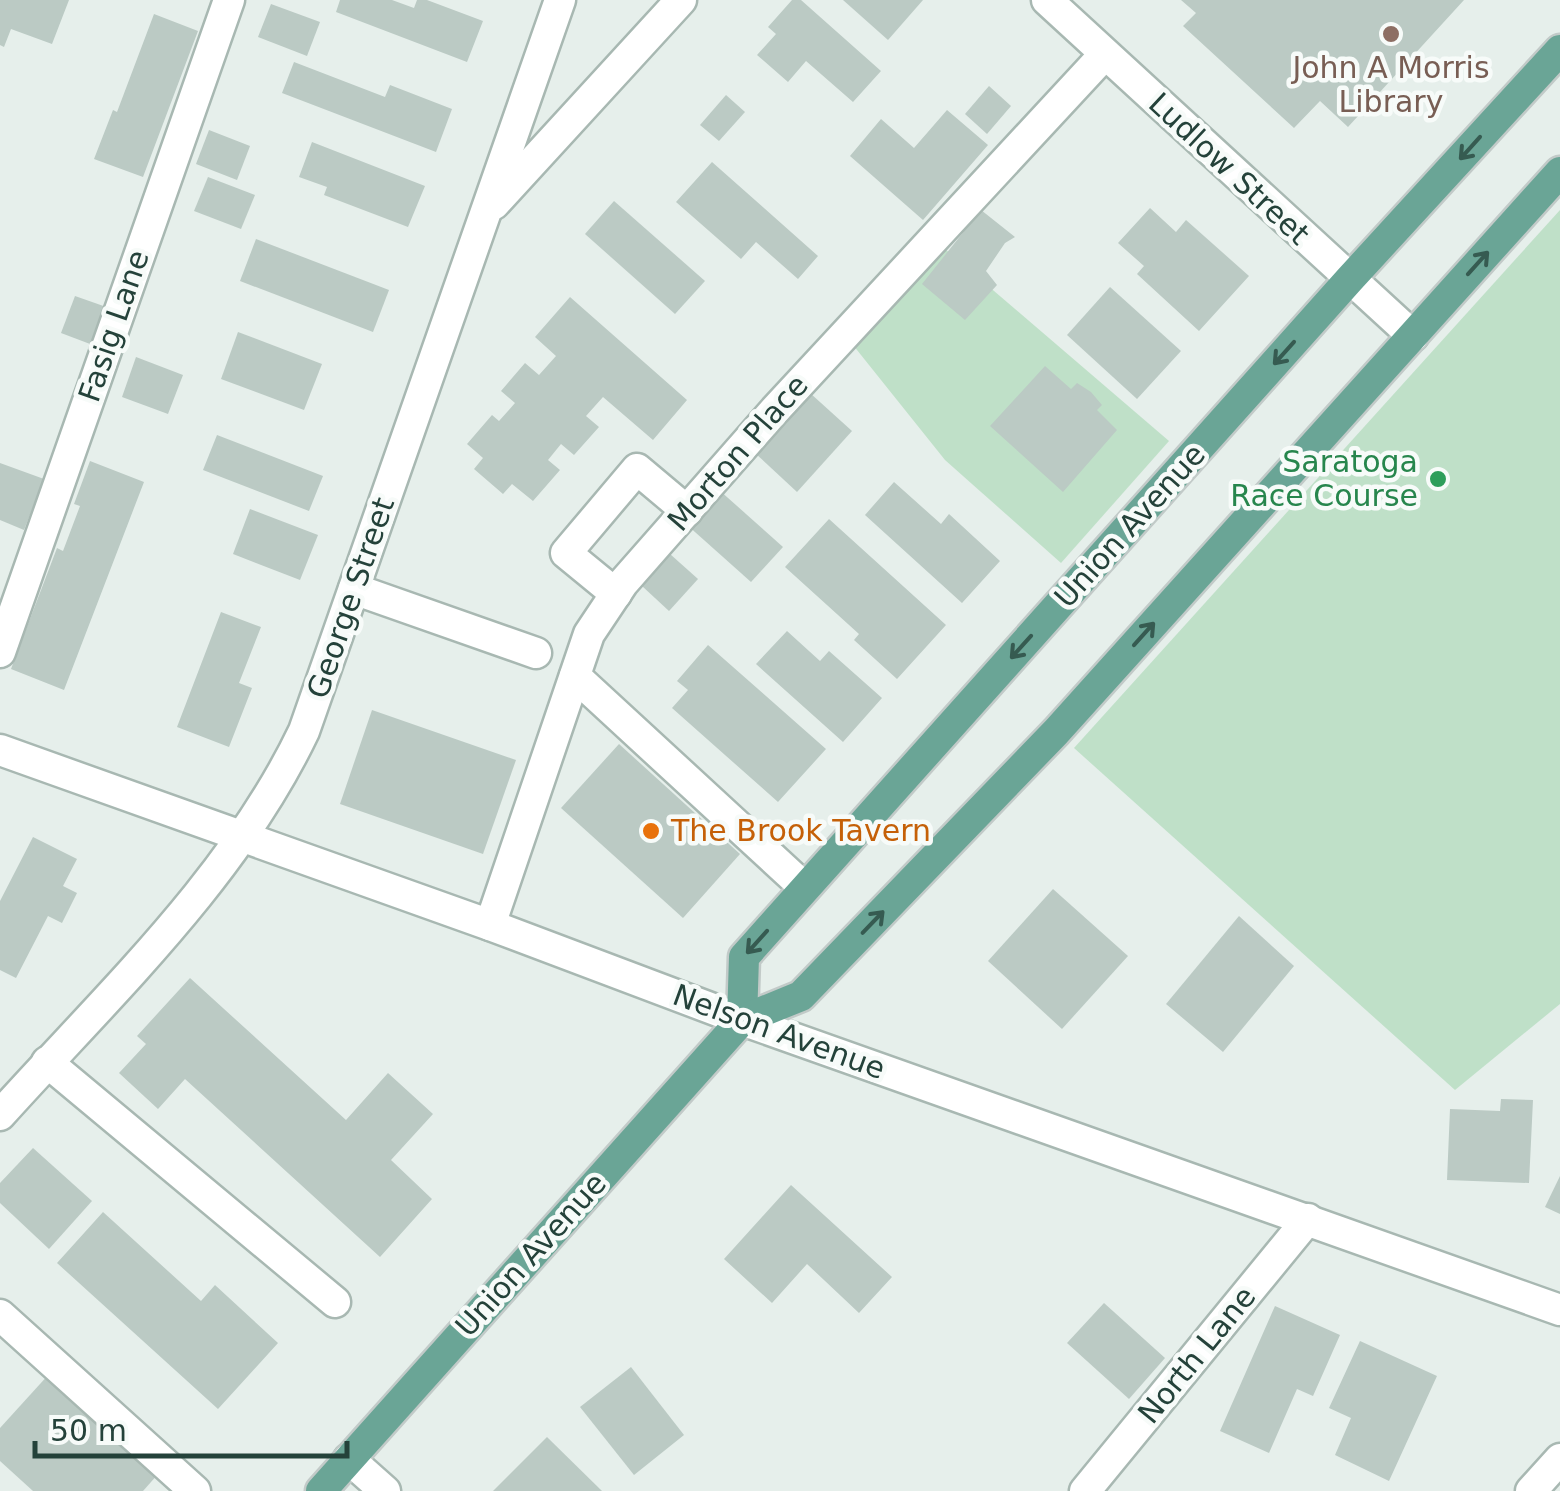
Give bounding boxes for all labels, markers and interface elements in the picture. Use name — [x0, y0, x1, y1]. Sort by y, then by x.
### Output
marker: John A Morris Library — [1380, 23, 1402, 45]
place label: John A Morris Library — [1290, 50, 1490, 119]
street label: Ludlow Street — [1142, 86, 1317, 252]
one-way arrow — [1459, 135, 1482, 160]
street label: Fasig Lane — [71, 245, 156, 406]
one-way arrow — [1466, 251, 1489, 276]
one-way arrow — [1273, 340, 1296, 365]
street label: Morton Place — [660, 368, 815, 538]
street label: Union Avenue — [1047, 437, 1212, 615]
place label: Saratoga Race Course — [1230, 444, 1418, 513]
marker: Saratoga Race Course — [1427, 468, 1449, 490]
street label: George Street — [300, 493, 401, 703]
one-way arrow — [1132, 622, 1155, 647]
one-way arrow — [1010, 634, 1033, 659]
place label: The Brook Tavern — [670, 813, 931, 848]
marker: The Brook Tavern — [640, 820, 662, 842]
one-way arrow — [861, 910, 885, 934]
one-way arrow — [746, 929, 769, 954]
street label: Nelson Avenue — [668, 977, 890, 1086]
street label: Union Avenue — [448, 1166, 613, 1344]
street label: North Lane — [1131, 1279, 1262, 1430]
scale bar — [35, 1396, 348, 1458]
text: 50 m — [50, 1413, 127, 1448]

